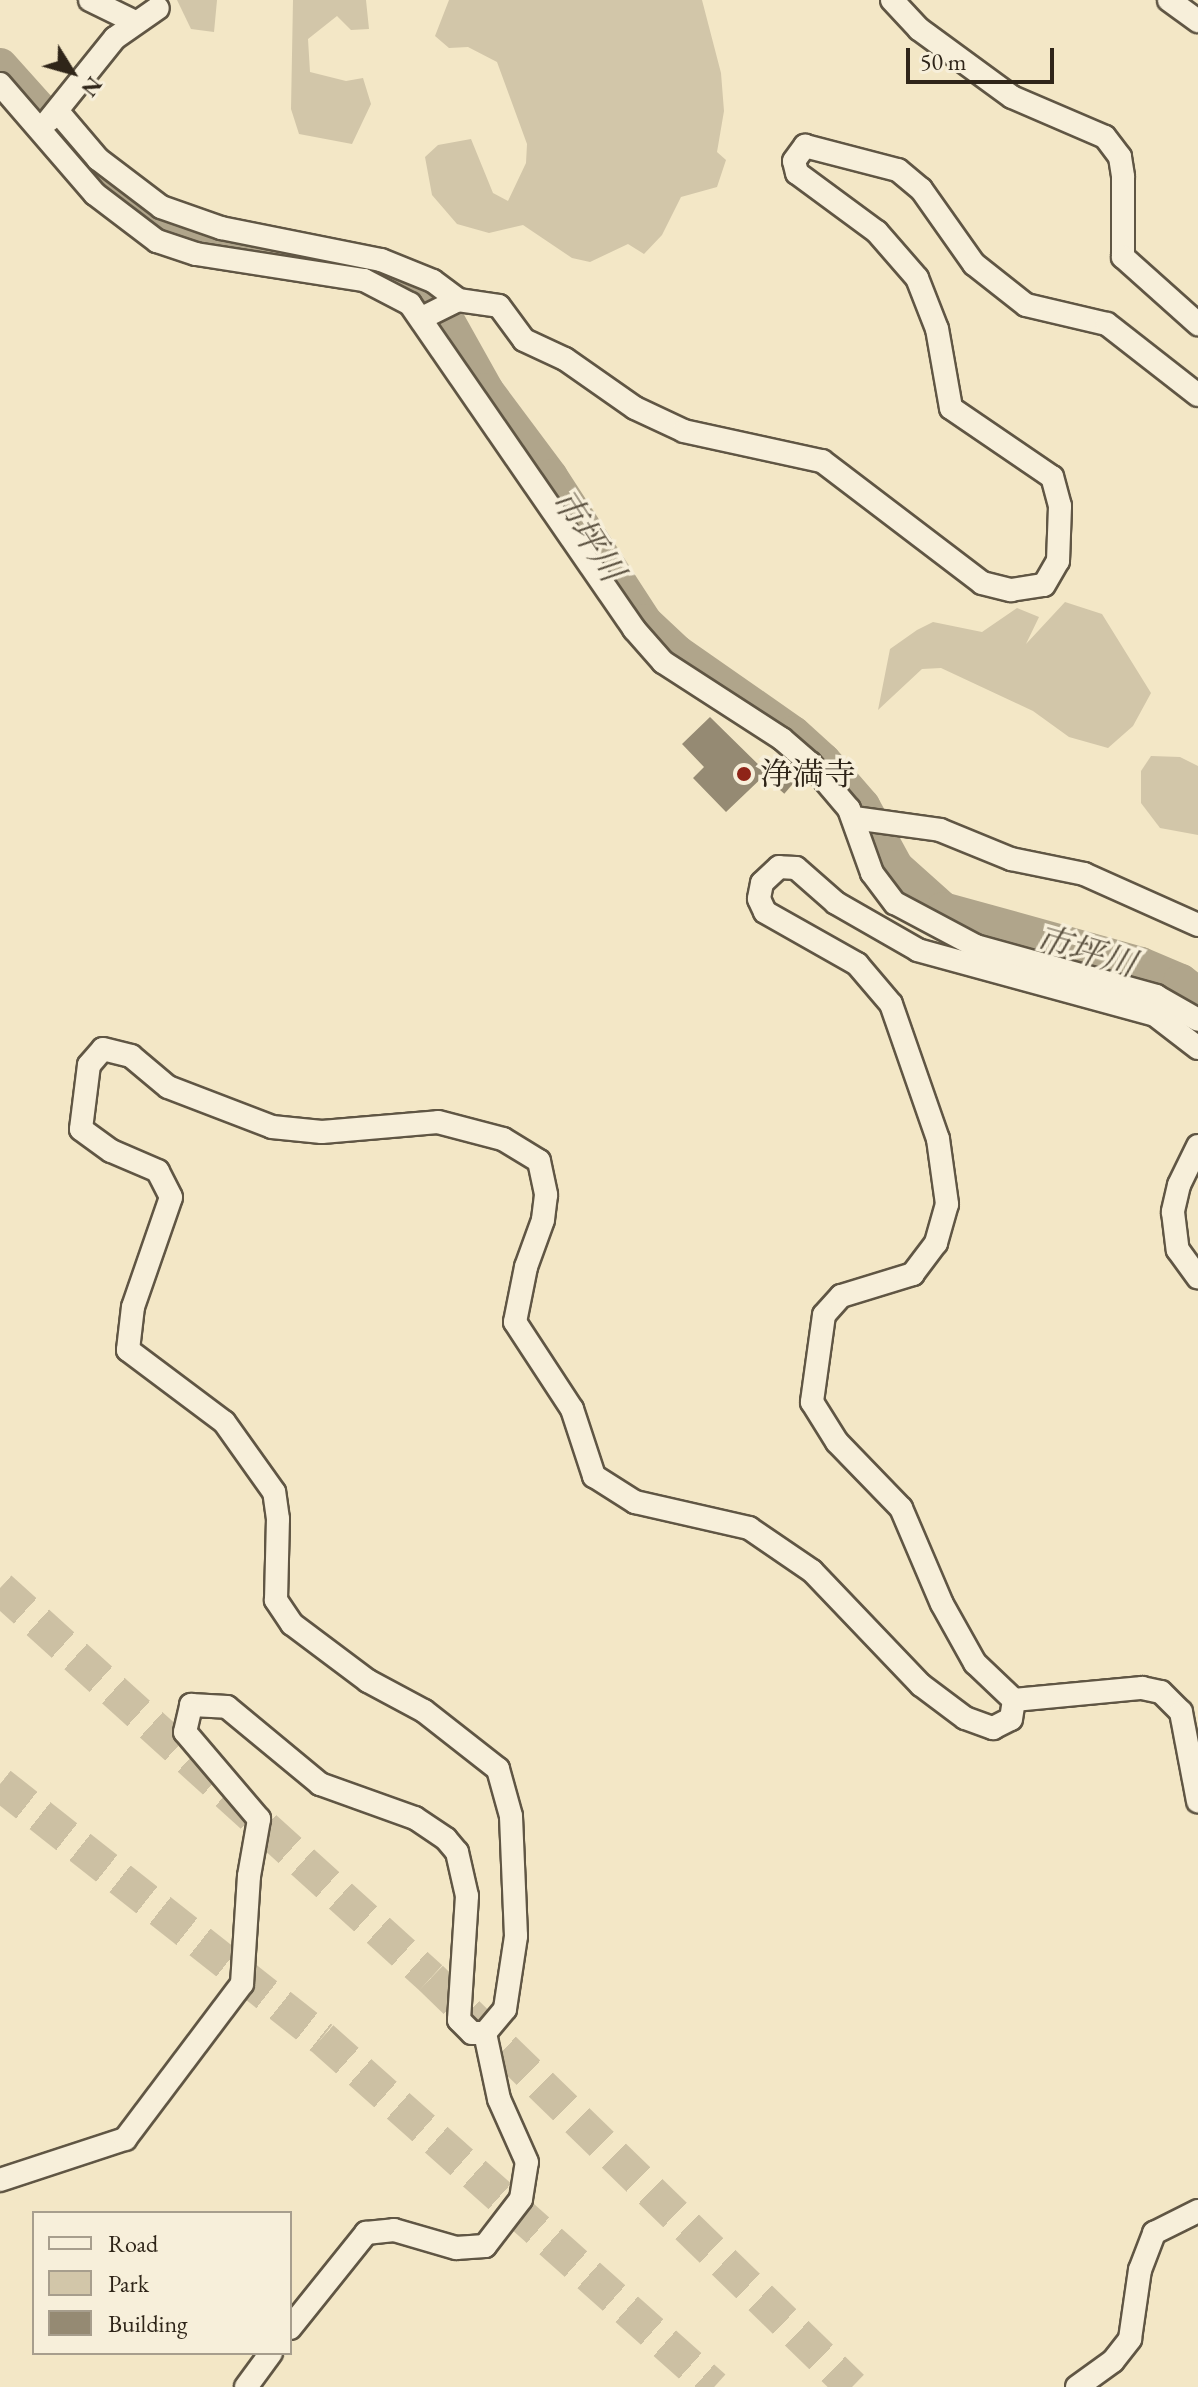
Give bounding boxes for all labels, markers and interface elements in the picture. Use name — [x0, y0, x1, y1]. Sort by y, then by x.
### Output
north arrow — [32, 32, 112, 112]
scale bar — [910, 32, 1058, 82]
text: 50 m — [920, 46, 967, 77]
text: N — [75, 71, 109, 103]
water label: 市坪川 — [543, 481, 633, 589]
place label: 浄満寺 — [760, 755, 856, 793]
marker: 浄満寺 — [735, 765, 753, 783]
water label: 市坪川 — [1031, 917, 1141, 985]
legend — [32, 2211, 292, 2355]
text: Road — [108, 2228, 158, 2259]
text: Park — [108, 2268, 149, 2299]
text: Building — [108, 2308, 188, 2339]

